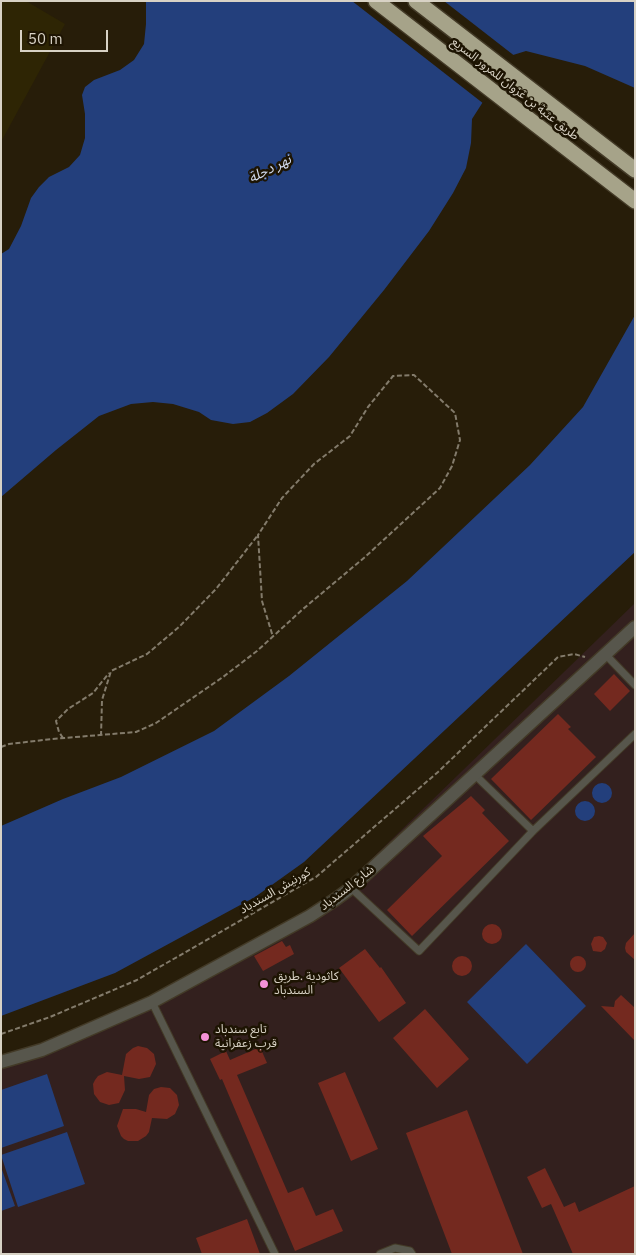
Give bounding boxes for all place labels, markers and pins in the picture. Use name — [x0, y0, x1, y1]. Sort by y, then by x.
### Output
place label: كاثودية .طريق السندباد — [274, 970, 339, 998]
marker: كاثودية .طريق السندباد — [258, 978, 270, 990]
place label: تابع سندباد قرب زعفرانية — [215, 1023, 277, 1051]
marker: تابع سندباد قرب زعفرانية — [199, 1031, 211, 1043]

